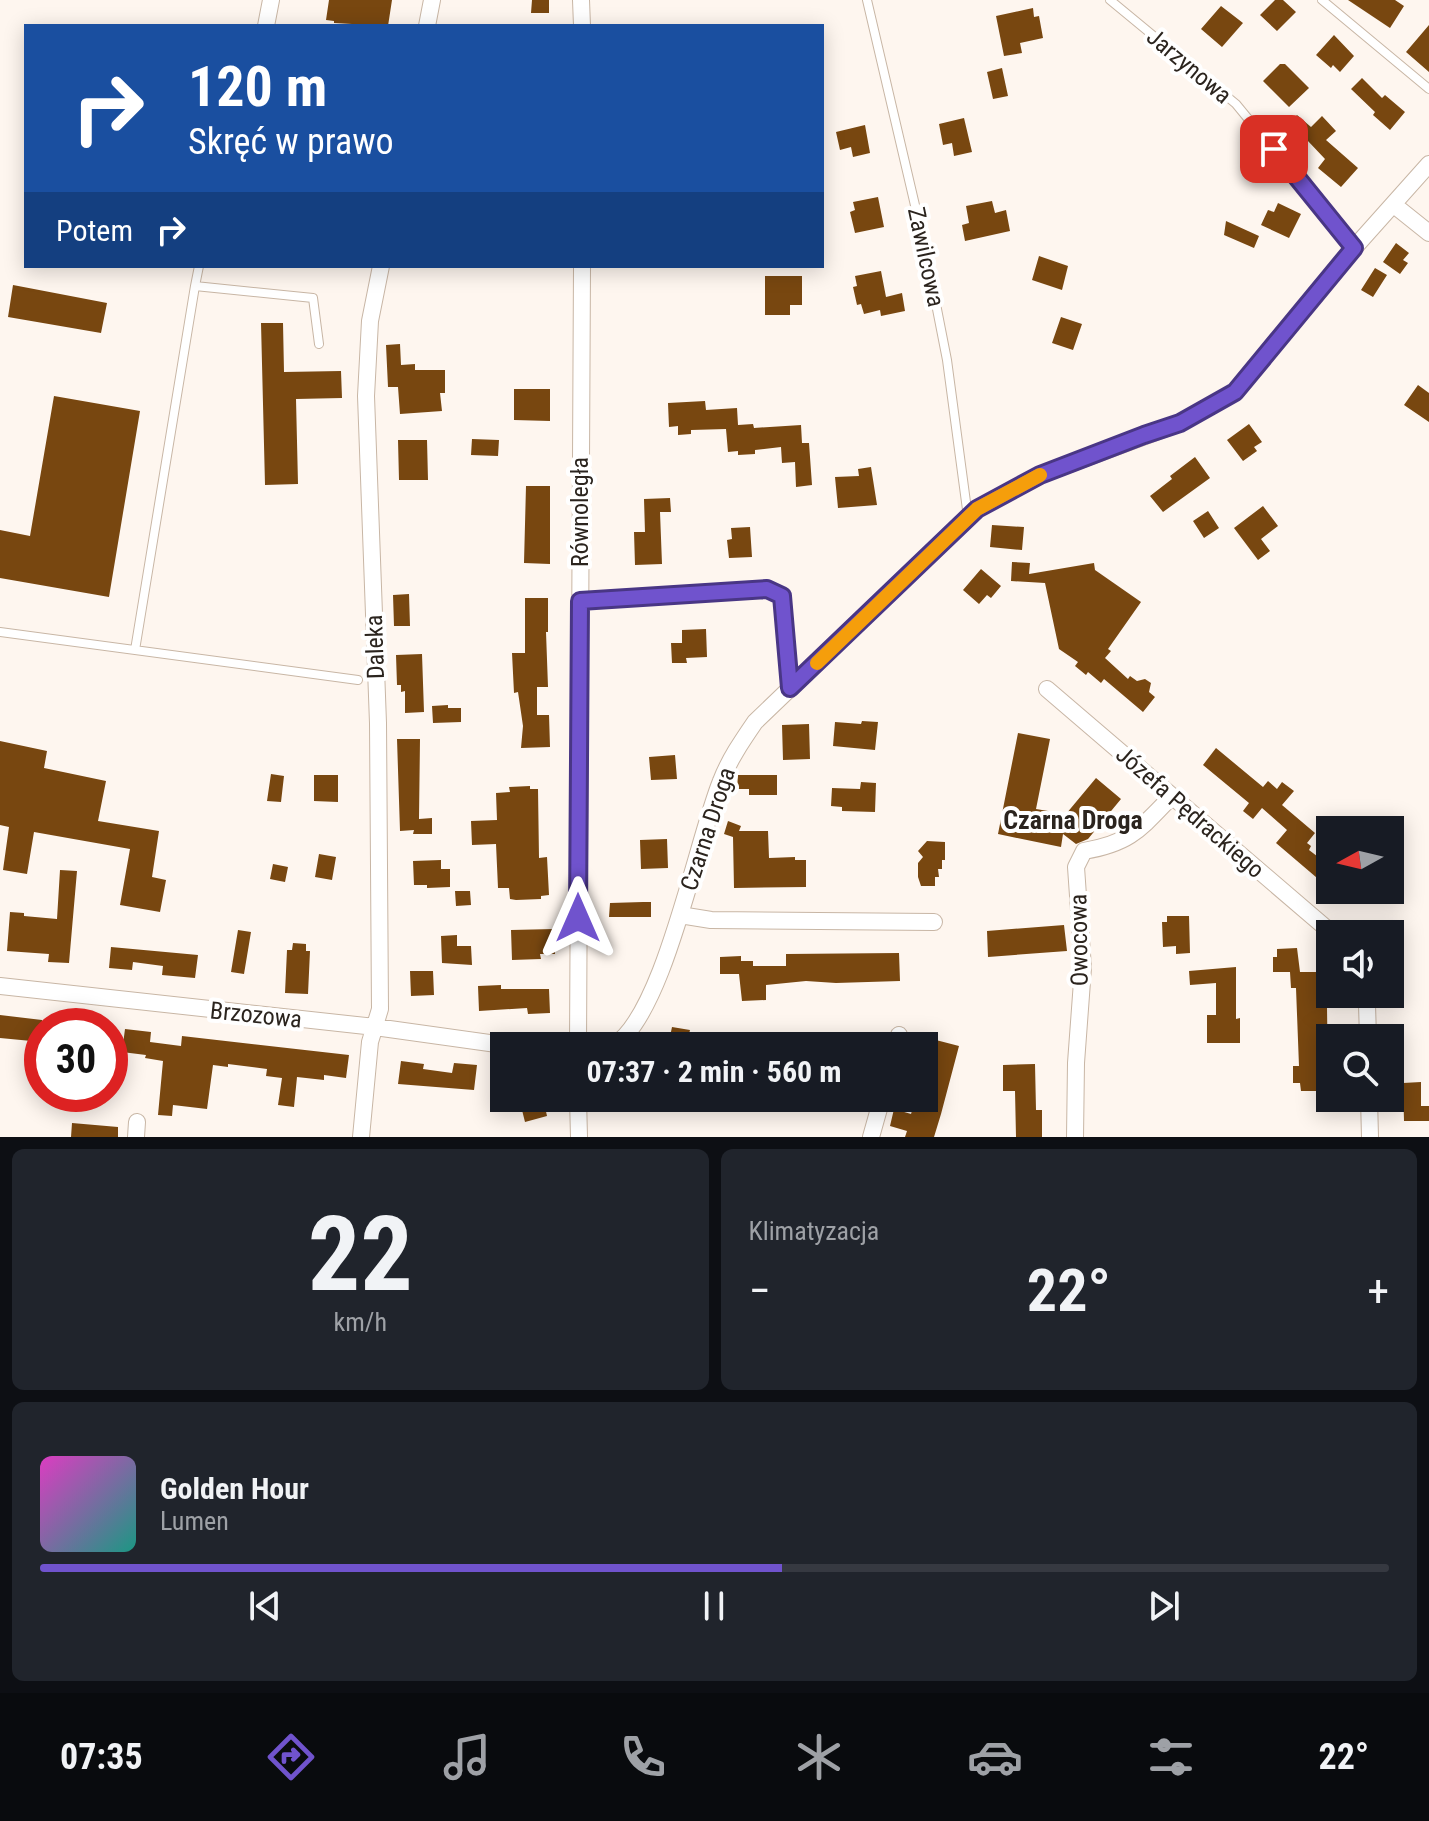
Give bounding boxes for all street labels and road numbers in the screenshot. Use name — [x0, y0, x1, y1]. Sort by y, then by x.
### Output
street label: Jarzynowa — [1141, 23, 1237, 109]
street label: Zawilcowa — [902, 205, 950, 309]
street label: Równoległa — [566, 457, 594, 567]
street label: Daleka — [360, 614, 390, 680]
street label: Józefa Pędrackiego — [1110, 740, 1270, 884]
street label: Czarna Droga — [675, 764, 741, 894]
street label: Owocowa — [1064, 894, 1094, 986]
street label: Brzozowa — [209, 996, 303, 1034]

